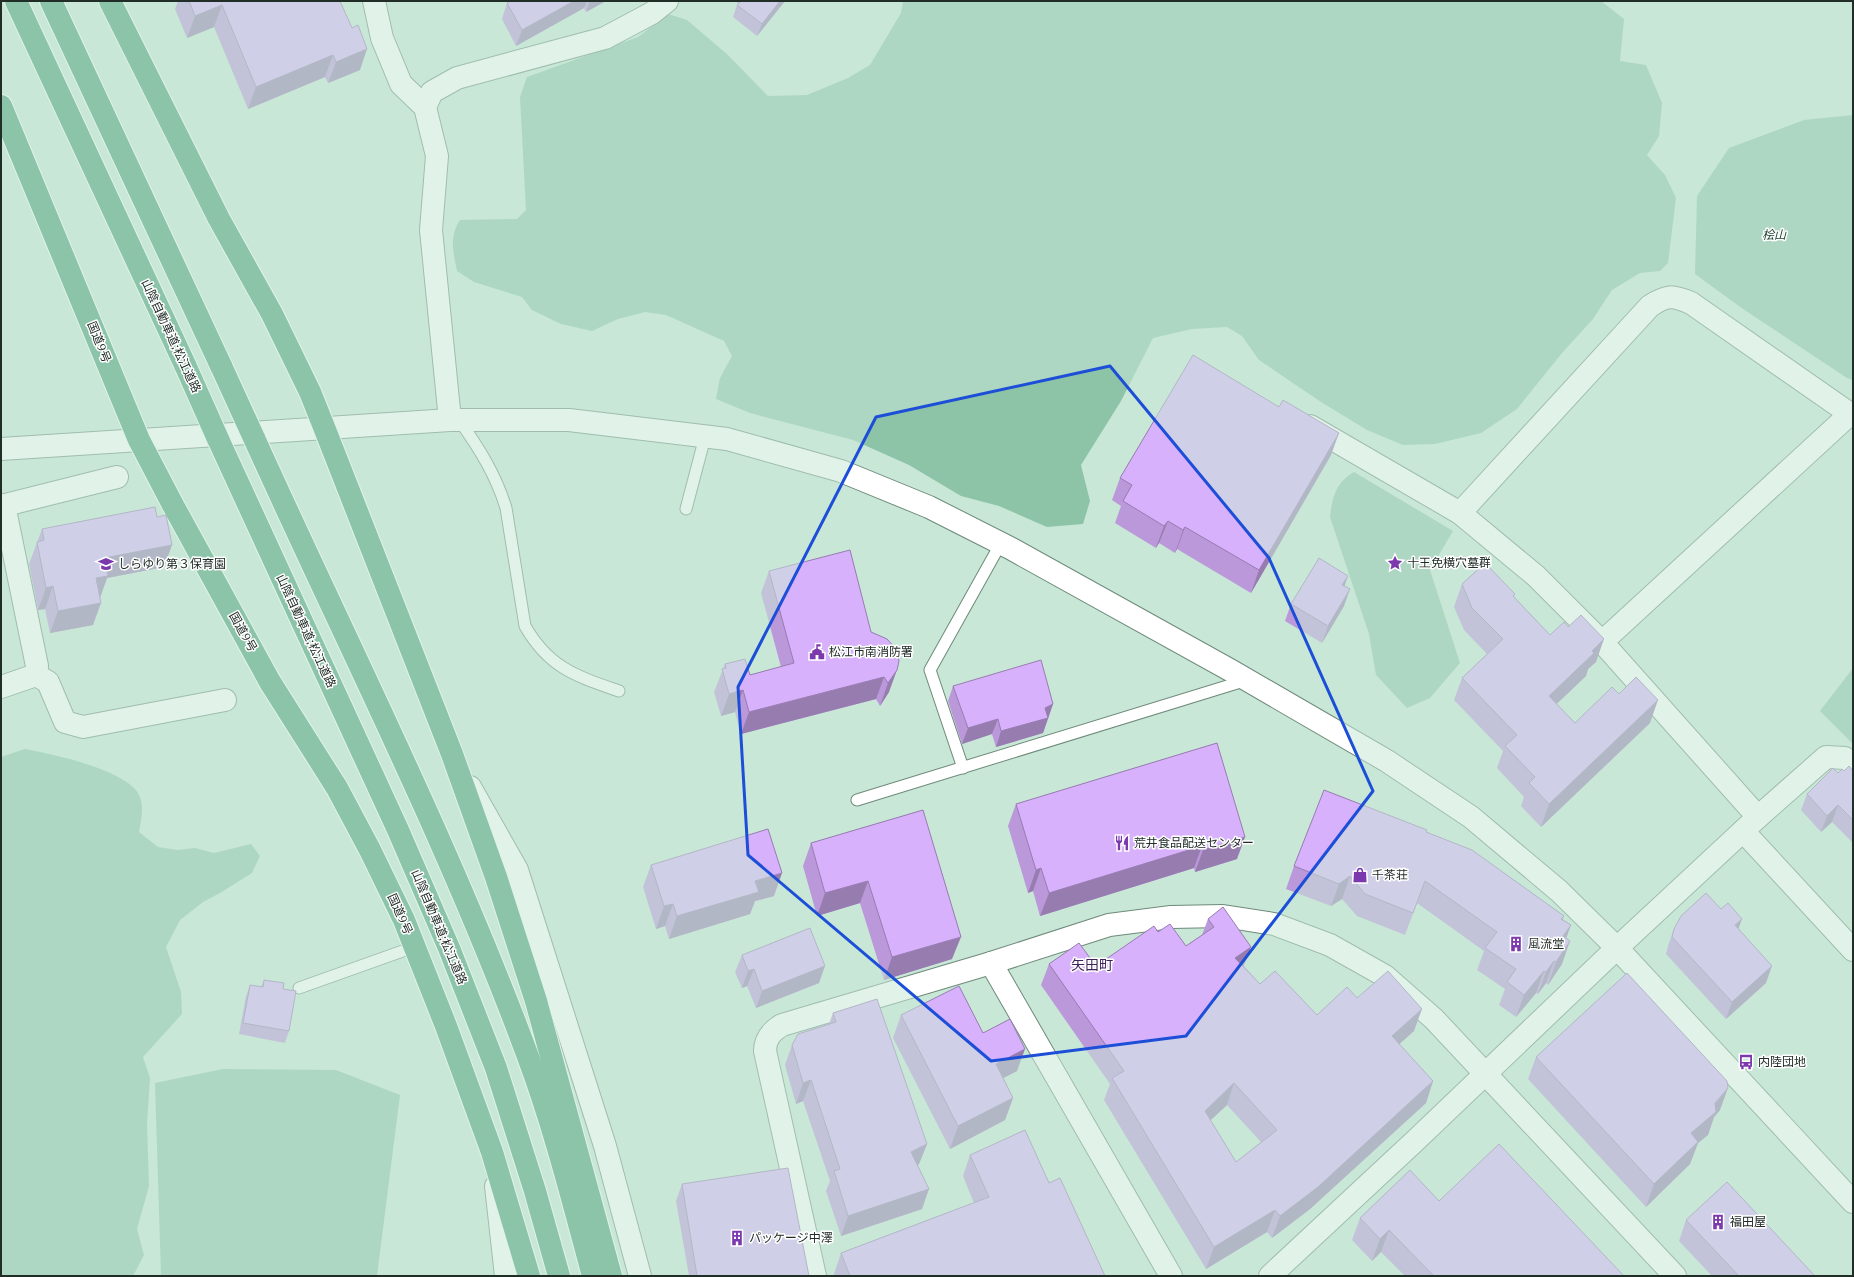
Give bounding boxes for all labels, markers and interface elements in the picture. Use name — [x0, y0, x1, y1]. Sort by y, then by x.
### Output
park label: 桧山 — [1762, 227, 1787, 242]
street label: 山陰自動車道;松江道路 — [139, 277, 204, 395]
street label: 国道9号 — [84, 319, 115, 365]
place icon: 十王免横穴墓群 — [1386, 554, 1404, 572]
school or university icon: しらゆり第３保育園 — [97, 555, 115, 573]
place label: 十王免横穴墓群 — [1407, 555, 1491, 570]
place label: しらゆり第３保育園 — [118, 556, 226, 571]
street label: 山陰自動車道;松江道路 — [274, 572, 339, 690]
street label: 国道9号 — [226, 609, 260, 654]
public building icon: 松江市南消防署 — [808, 643, 826, 661]
place label: 松江市南消防署 — [829, 644, 913, 659]
restaurant icon: 荒井食品配送センター — [1113, 834, 1131, 852]
place label: 荒井食品配送センター — [1134, 835, 1254, 850]
shop icon: 千茶荘 — [1351, 866, 1369, 884]
street label: 山陰自動車道;松江道路 — [408, 867, 470, 987]
place label: 千茶荘 — [1372, 867, 1408, 882]
street label: 国道9号 — [385, 891, 416, 937]
building icon: 風流堂 — [1507, 935, 1525, 953]
place label: 風流堂 — [1528, 936, 1564, 951]
district label: 矢田町 — [1071, 956, 1113, 974]
bus stop icon: 内陸団地 — [1737, 1053, 1755, 1071]
place label: 内陸団地 — [1758, 1054, 1806, 1069]
building icon: 福田屋 — [1709, 1213, 1727, 1231]
place label: 福田屋 — [1730, 1214, 1766, 1229]
building icon: パッケージ中澤 — [728, 1229, 746, 1247]
place label: パッケージ中澤 — [749, 1230, 833, 1245]

